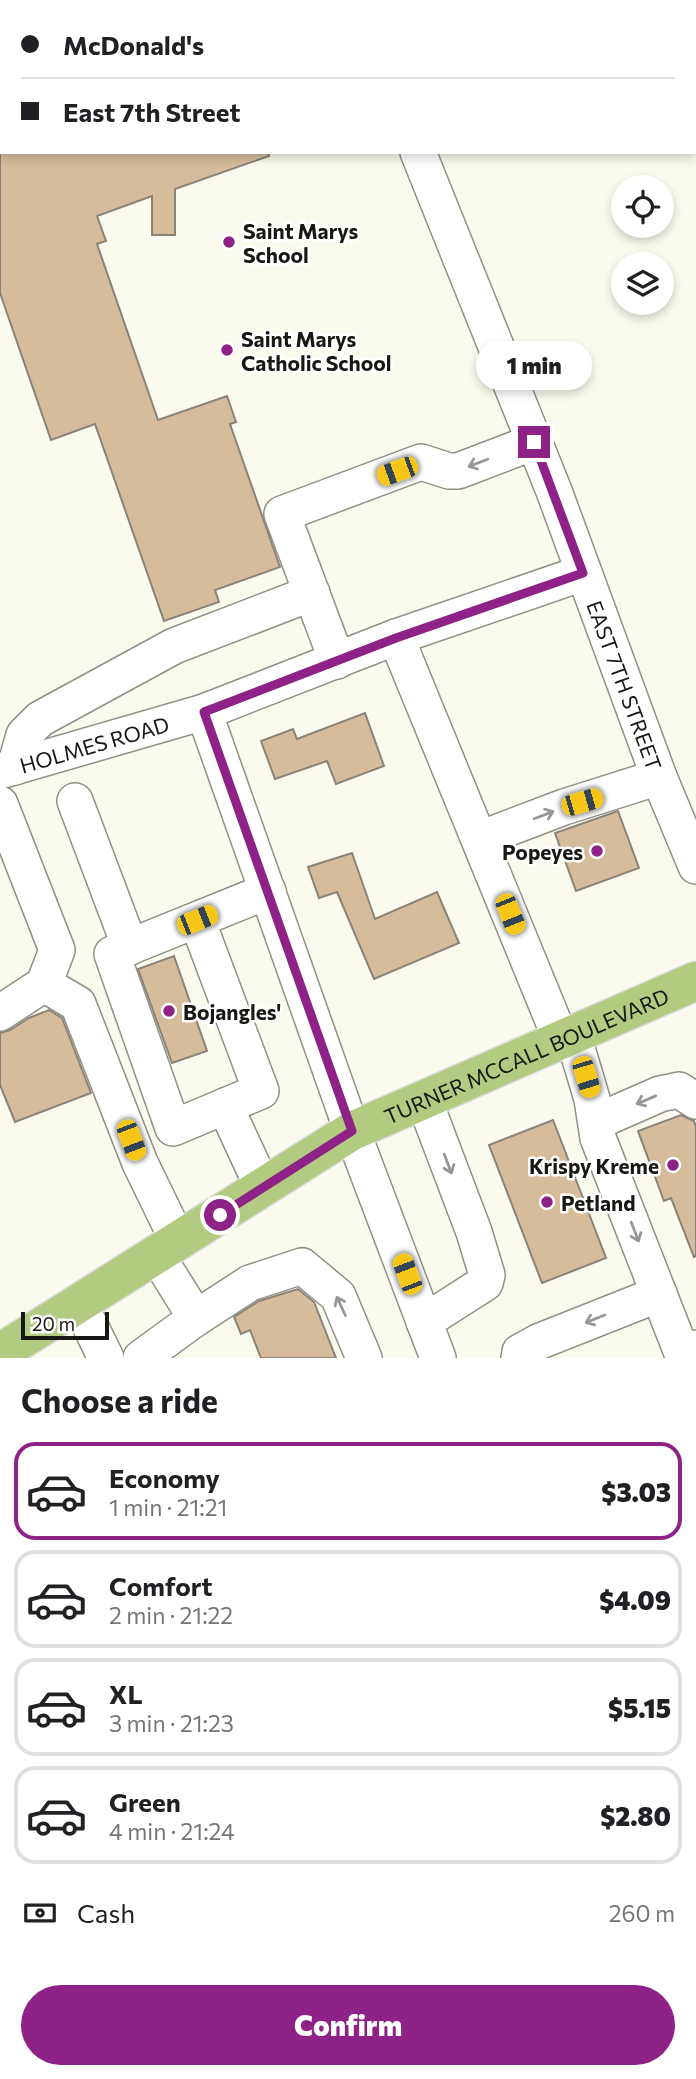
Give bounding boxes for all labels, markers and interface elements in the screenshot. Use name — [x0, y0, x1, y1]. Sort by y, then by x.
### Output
text: McDonald's — [63, 29, 204, 60]
text: East 7th Street — [63, 96, 240, 127]
map controls — [611, 175, 674, 315]
button: locate — [611, 175, 674, 238]
place label: Saint Marys School — [243, 218, 359, 267]
marker: Saint Marys School — [221, 234, 237, 250]
button: layers — [611, 252, 674, 315]
place label: Saint Marys Catholic School — [241, 326, 392, 375]
callout: 1 min — [476, 340, 592, 390]
marker: Saint Marys Catholic School — [219, 342, 235, 358]
text: 1 min — [506, 351, 562, 379]
route end — [518, 426, 550, 458]
car — [374, 454, 421, 488]
one-way arrow — [468, 458, 489, 471]
street label: EAST 7TH STREET — [583, 597, 668, 773]
street label: HOLMES ROAD — [17, 710, 172, 777]
car — [559, 786, 606, 818]
one-way arrow — [532, 808, 554, 820]
place label: Popeyes — [502, 839, 583, 864]
marker: Popeyes — [589, 843, 605, 859]
car — [493, 891, 528, 937]
car — [174, 902, 221, 938]
street label: TURNER MCCALL BOULEVARD — [380, 982, 672, 1128]
place label: Bojangles' — [183, 999, 281, 1024]
marker: Bojangles' — [161, 1003, 177, 1019]
car — [570, 1054, 603, 1100]
one-way arrow — [636, 1095, 657, 1108]
car — [114, 1117, 149, 1163]
one-way arrow — [443, 1153, 455, 1175]
place label: Krispy Kreme — [529, 1153, 659, 1178]
marker: Krispy Kreme — [665, 1157, 681, 1173]
place label: Petland — [561, 1190, 635, 1215]
marker: Petland — [539, 1194, 555, 1210]
route start — [204, 1199, 236, 1231]
one-way arrow — [629, 1221, 642, 1243]
car — [390, 1251, 425, 1297]
one-way arrow — [334, 1296, 347, 1317]
scale bar — [21, 1309, 108, 1341]
text: 20 m — [32, 1312, 75, 1335]
one-way arrow — [585, 1313, 607, 1326]
text: Choose a ride — [21, 1380, 218, 1420]
icon: car — [25, 1460, 88, 1523]
text: Economy — [109, 1462, 220, 1493]
text: $3.03 — [601, 1476, 671, 1507]
text: 1 min · 21:21 — [109, 1493, 227, 1521]
icon: car — [25, 1568, 88, 1631]
text: Comfort — [109, 1570, 212, 1601]
text: $4.09 — [599, 1584, 671, 1615]
text: 2 min · 21:22 — [109, 1601, 233, 1629]
icon: car — [25, 1676, 88, 1739]
text: XL — [109, 1678, 143, 1709]
text: $5.15 — [608, 1692, 671, 1723]
text: 3 min · 21:23 — [109, 1709, 234, 1737]
icon: car — [25, 1784, 88, 1847]
text: Green — [109, 1786, 181, 1817]
text: $2.80 — [600, 1800, 671, 1831]
text: 4 min · 21:24 — [109, 1817, 235, 1845]
icon: cash — [21, 1894, 59, 1932]
text: Cash — [77, 1897, 135, 1928]
text: 260 m — [609, 1899, 675, 1927]
button: Confirm — [21, 1985, 675, 2065]

